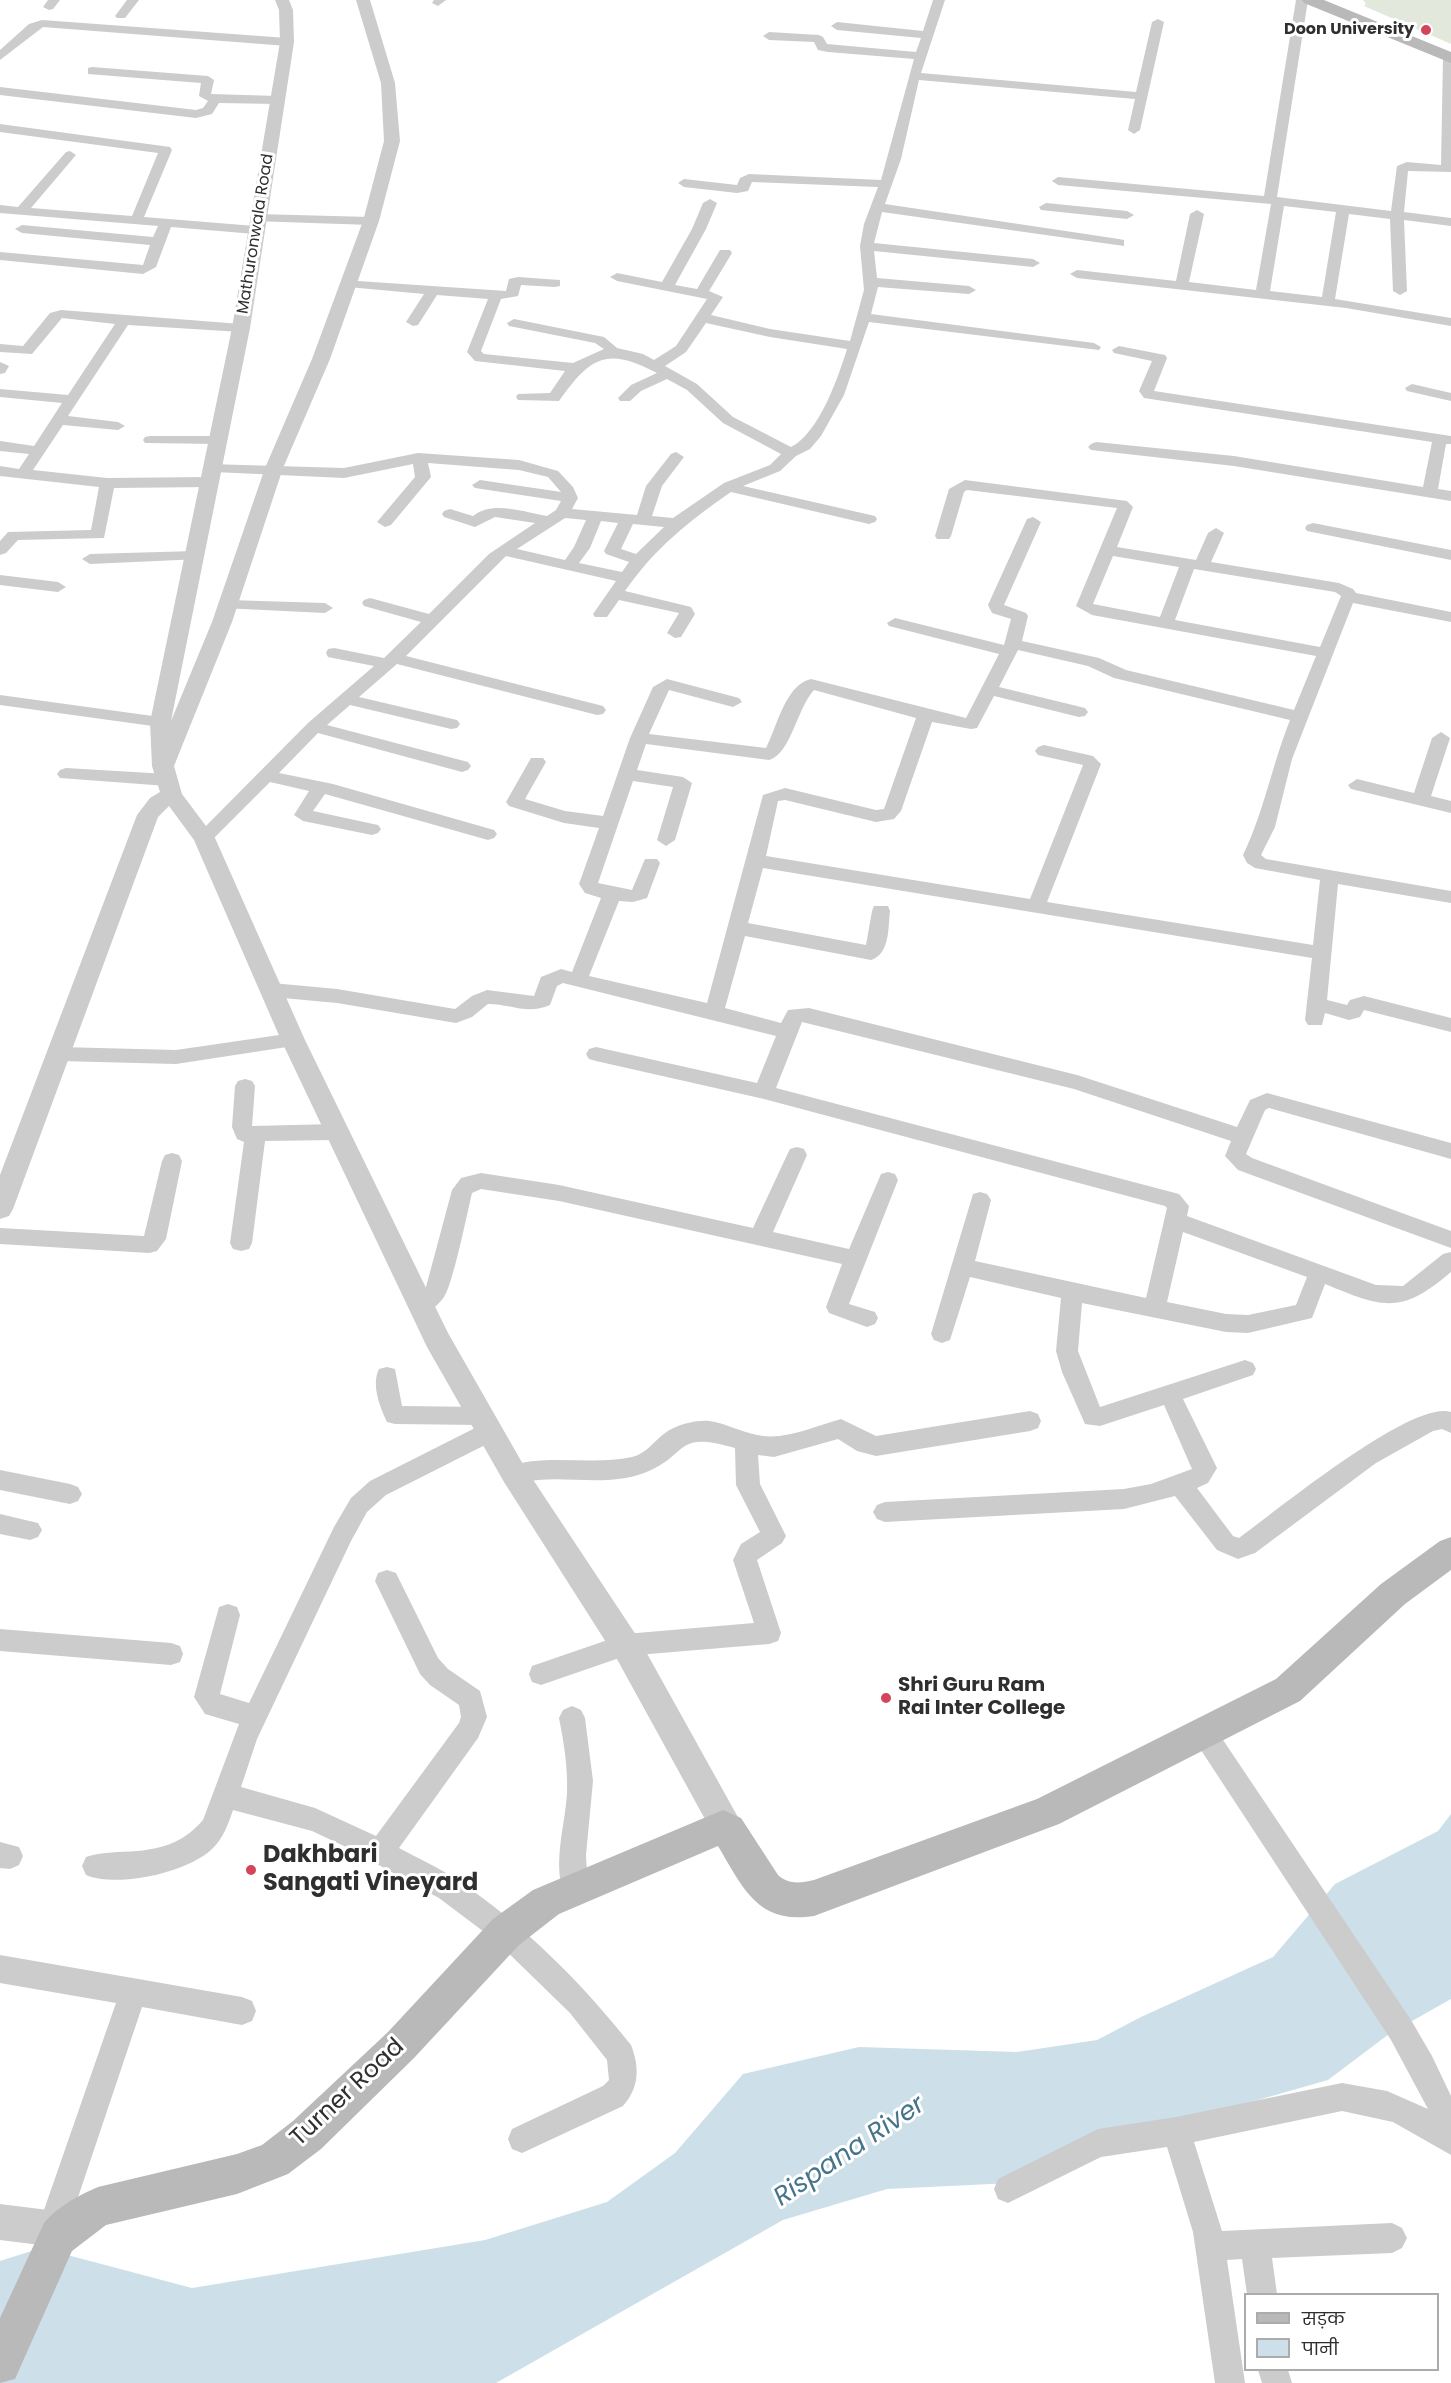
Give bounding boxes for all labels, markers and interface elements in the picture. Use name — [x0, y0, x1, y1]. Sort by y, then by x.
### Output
place label: Doon University — [1284, 20, 1414, 40]
marker: Doon University — [1419, 23, 1433, 37]
street label: Mathuronwala Road — [234, 153, 278, 315]
place label: Shri Guru Ram Rai Inter College — [898, 1674, 1065, 1721]
marker: Shri Guru Ram Rai Inter College — [879, 1691, 893, 1705]
place label: Dakhbari Sangati Vineyard — [263, 1842, 478, 1898]
marker: Dakhbari Sangati Vineyard — [244, 1863, 258, 1877]
street label: Turner Road — [285, 2033, 411, 2153]
water label: Rispana River — [769, 2090, 931, 2214]
legend — [1244, 2293, 1439, 2371]
text: सड़क — [1302, 2306, 1345, 2331]
text: पानी — [1302, 2336, 1339, 2361]

